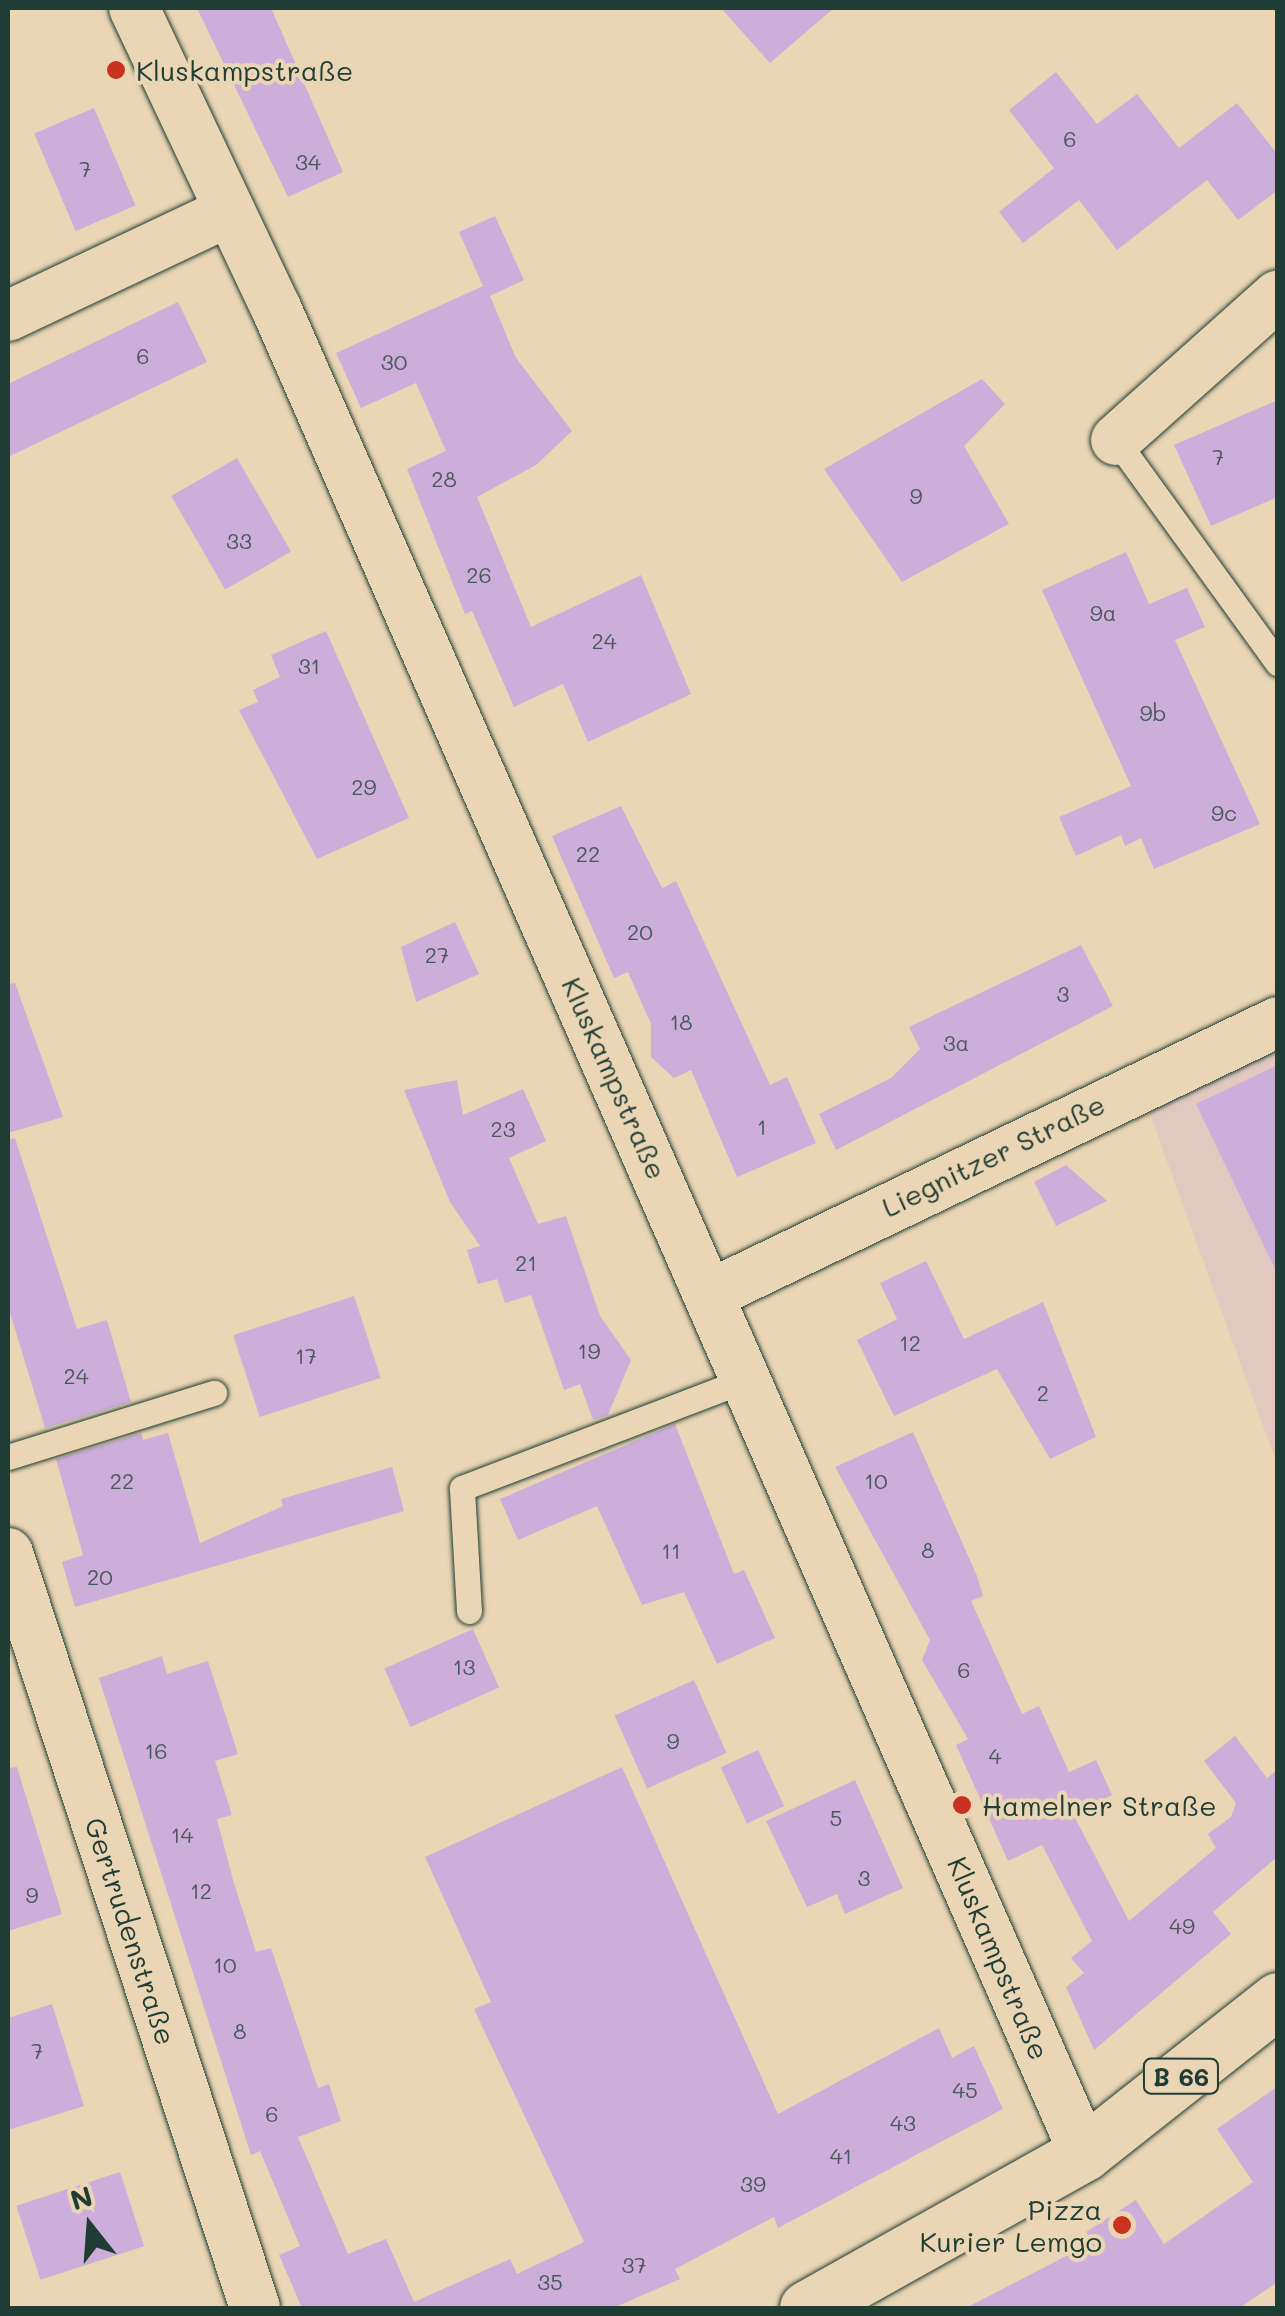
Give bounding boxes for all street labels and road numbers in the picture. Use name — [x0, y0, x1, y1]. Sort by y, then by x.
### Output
street label: Kluskampstraße — [555, 972, 675, 1184]
street label: Liegnitzer Straße — [876, 1086, 1110, 1224]
street label: Gertrudenstraße — [78, 1813, 184, 2049]
street label: Kluskampstraße — [941, 1851, 1057, 2065]
road number: B 66 — [1141, 2056, 1221, 2096]

